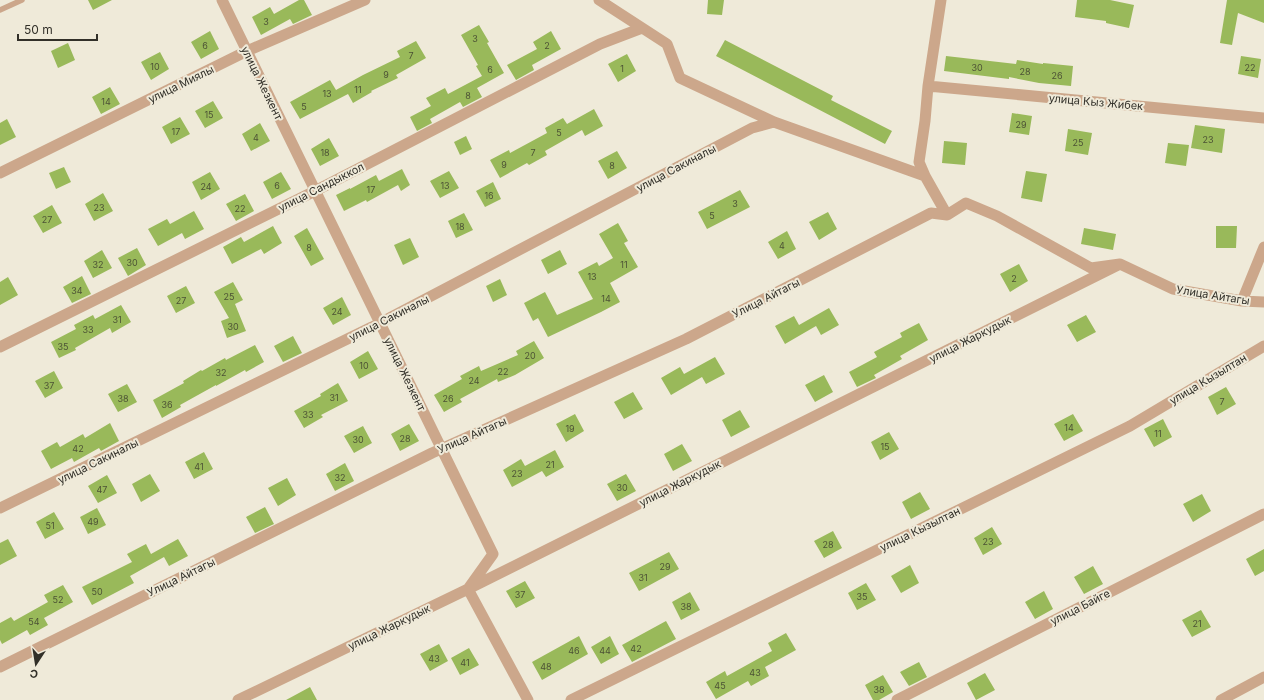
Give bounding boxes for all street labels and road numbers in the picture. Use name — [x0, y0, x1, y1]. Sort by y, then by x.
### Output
street label: улица Жезкент — [238, 44, 286, 123]
street label: улица Миялы — [146, 62, 216, 106]
street label: улица Кыз Жибек — [1048, 91, 1144, 113]
street label: улица Сакиналы — [634, 141, 718, 195]
street label: улица Сандыккол — [276, 159, 366, 215]
street label: Улица Айтагы — [730, 275, 802, 321]
street label: Улица Айтагы — [1175, 282, 1251, 308]
street label: улица Сакиналы — [347, 292, 431, 344]
street label: улица Жаркудык — [927, 312, 1013, 366]
street label: улица Жезкент — [381, 335, 429, 414]
street label: улица Кызылтан — [1167, 350, 1249, 408]
street label: Улица Айтагы — [435, 414, 509, 456]
street label: улица Сакиналы — [55, 435, 141, 487]
street label: улица Жаркудык — [637, 456, 723, 510]
street label: улица Кызылтан — [878, 503, 962, 555]
street label: Улица Айтагы — [145, 554, 217, 600]
street label: улица Байге — [1048, 586, 1112, 628]
street label: улица Жаркудык — [346, 601, 432, 653]

